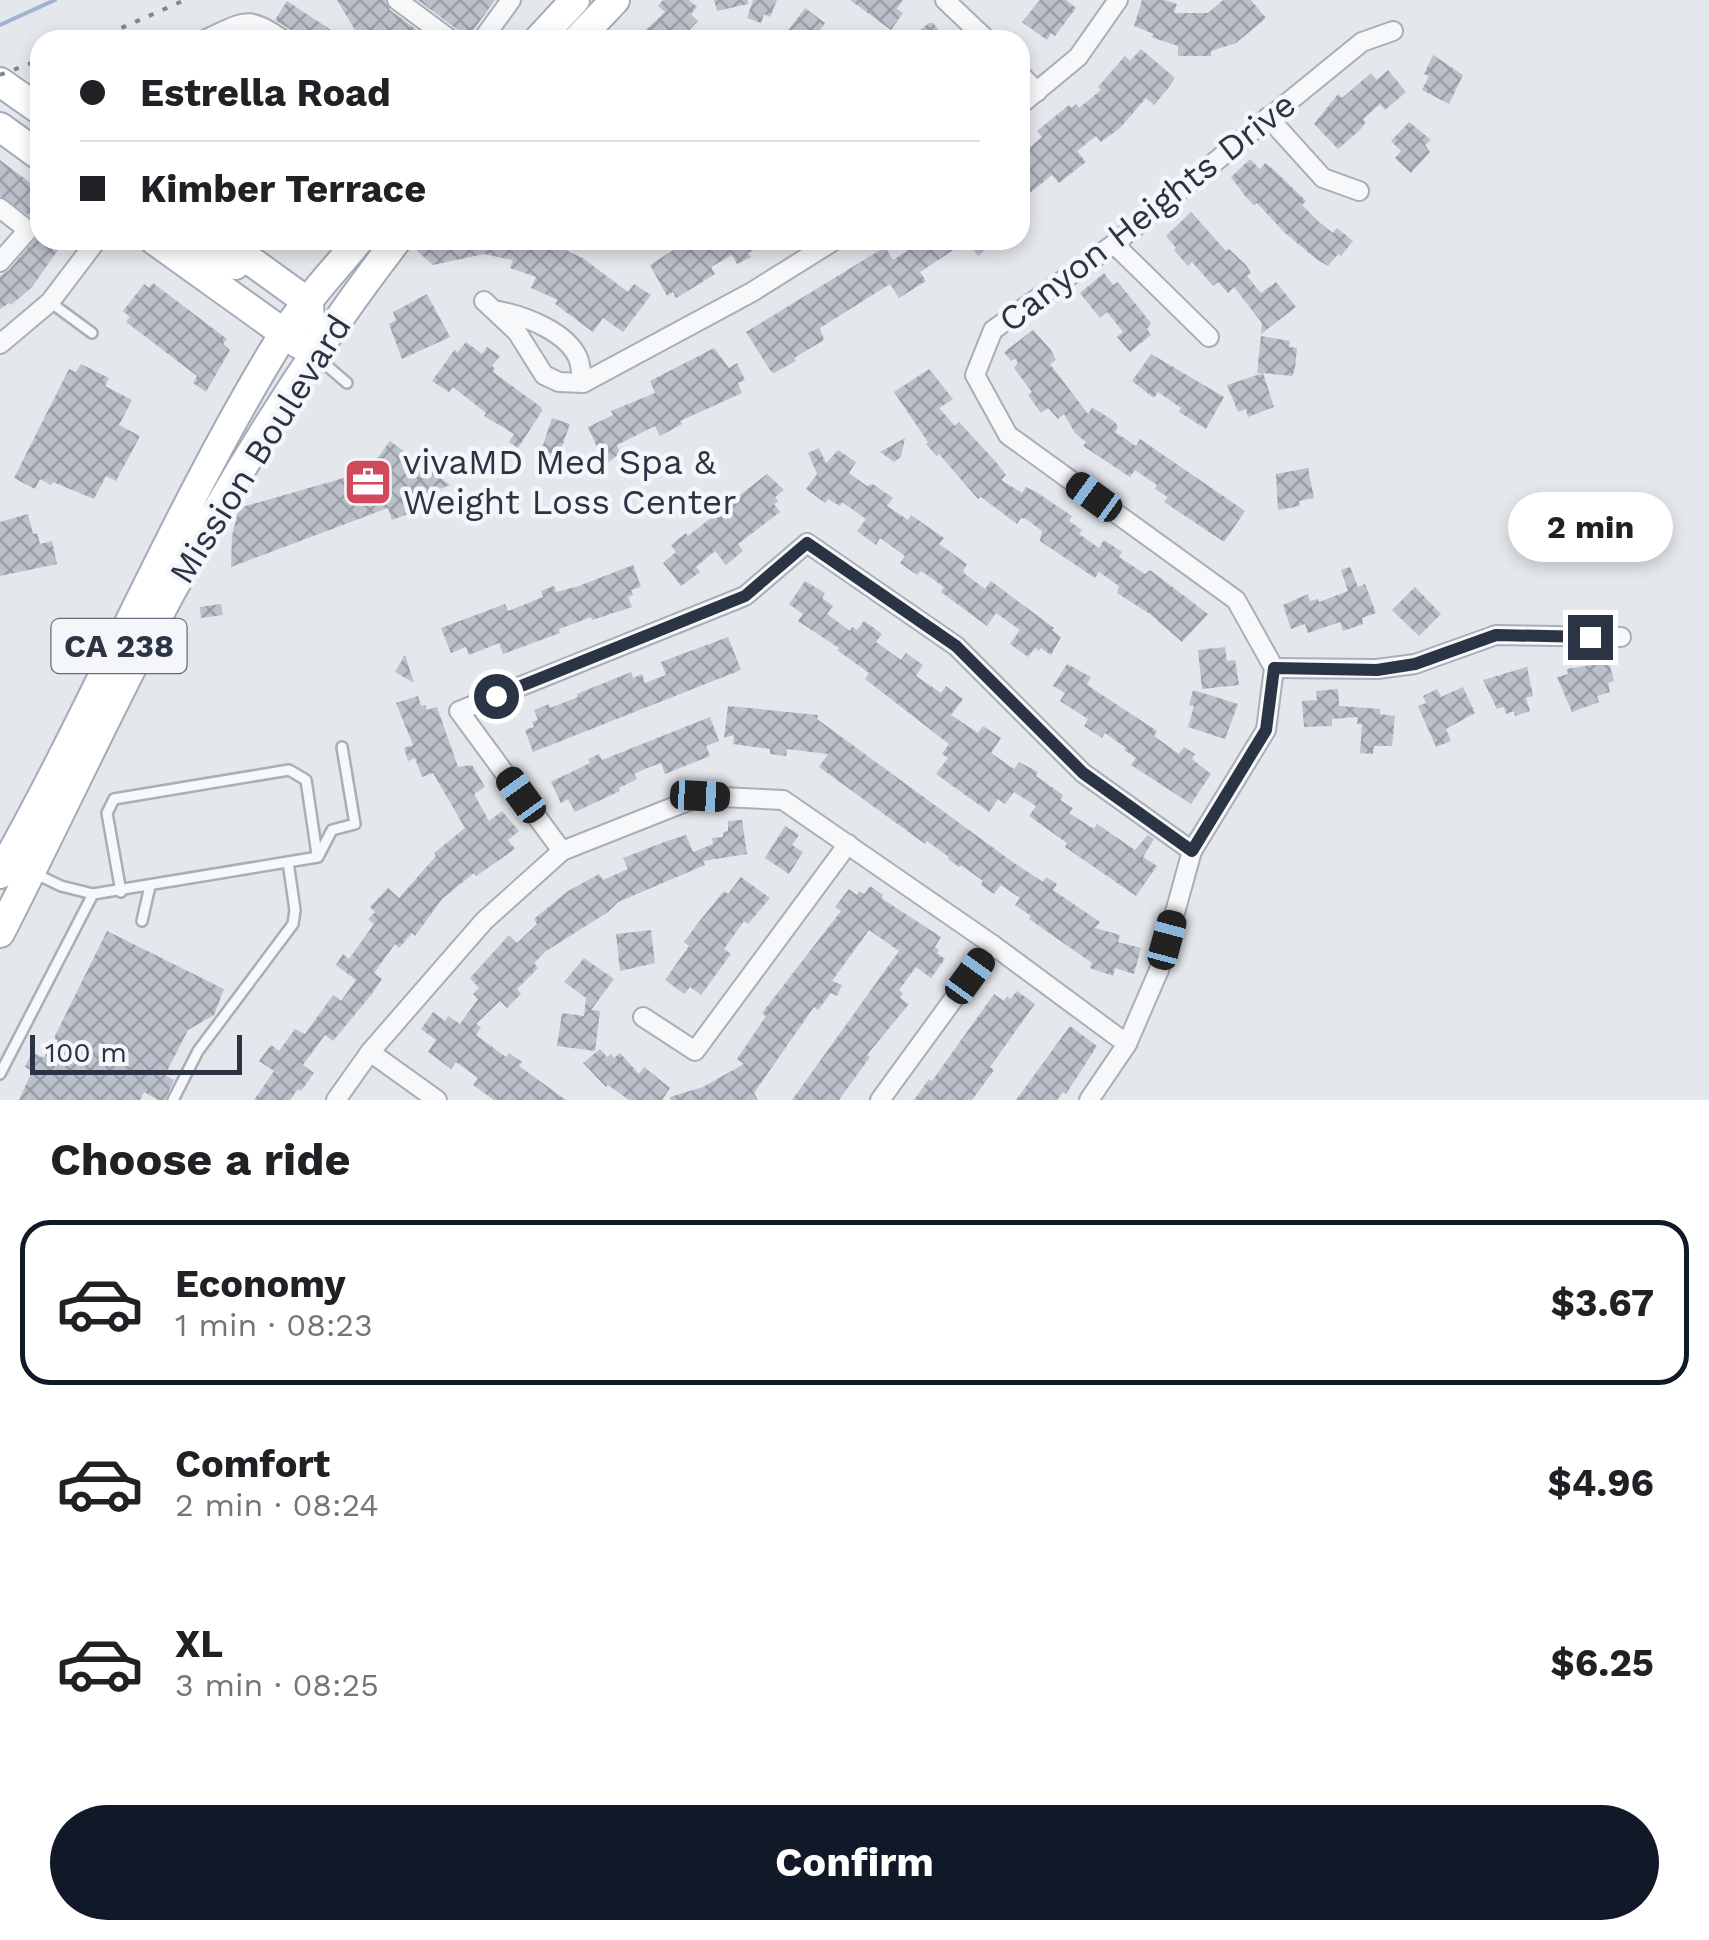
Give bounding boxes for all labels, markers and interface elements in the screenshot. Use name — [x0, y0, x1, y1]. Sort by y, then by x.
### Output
text: Estrella Road — [140, 71, 391, 115]
street label: Canyon Heights Drive — [990, 83, 1304, 341]
text: Kimber Terrace — [140, 167, 426, 211]
street label: Mission Boulevard — [160, 307, 360, 591]
place label: vivaMD Med Spa & Weight Loss Center — [403, 441, 737, 523]
office icon: vivaMD Med Spa & Weight Loss Center — [342, 456, 394, 508]
car — [1061, 467, 1127, 527]
callout: 2 min — [1508, 492, 1672, 562]
text: 2 min — [1547, 508, 1634, 546]
route end — [1568, 615, 1613, 660]
road number: CA 238 — [52, 619, 186, 673]
route start — [474, 674, 519, 719]
car — [491, 762, 551, 828]
car — [669, 779, 731, 813]
car — [1145, 907, 1189, 973]
car — [940, 943, 1000, 1009]
scale bar — [30, 1030, 242, 1074]
text: 100 m — [45, 1036, 127, 1069]
text: Choose a ride — [50, 1133, 350, 1186]
icon: car — [55, 1258, 145, 1348]
text: Economy — [175, 1262, 346, 1306]
text: $3.67 — [1551, 1281, 1654, 1325]
text: 1 min · 08:23 — [175, 1306, 373, 1344]
icon: car — [55, 1438, 145, 1528]
text: Comfort — [175, 1442, 330, 1486]
text: $4.96 — [1547, 1461, 1654, 1505]
text: 2 min · 08:24 — [175, 1486, 379, 1524]
icon: car — [55, 1618, 145, 1708]
text: XL — [175, 1622, 223, 1666]
text: $6.25 — [1550, 1641, 1654, 1685]
text: 3 min · 08:25 — [175, 1666, 379, 1704]
button: Confirm — [50, 1805, 1659, 1920]

